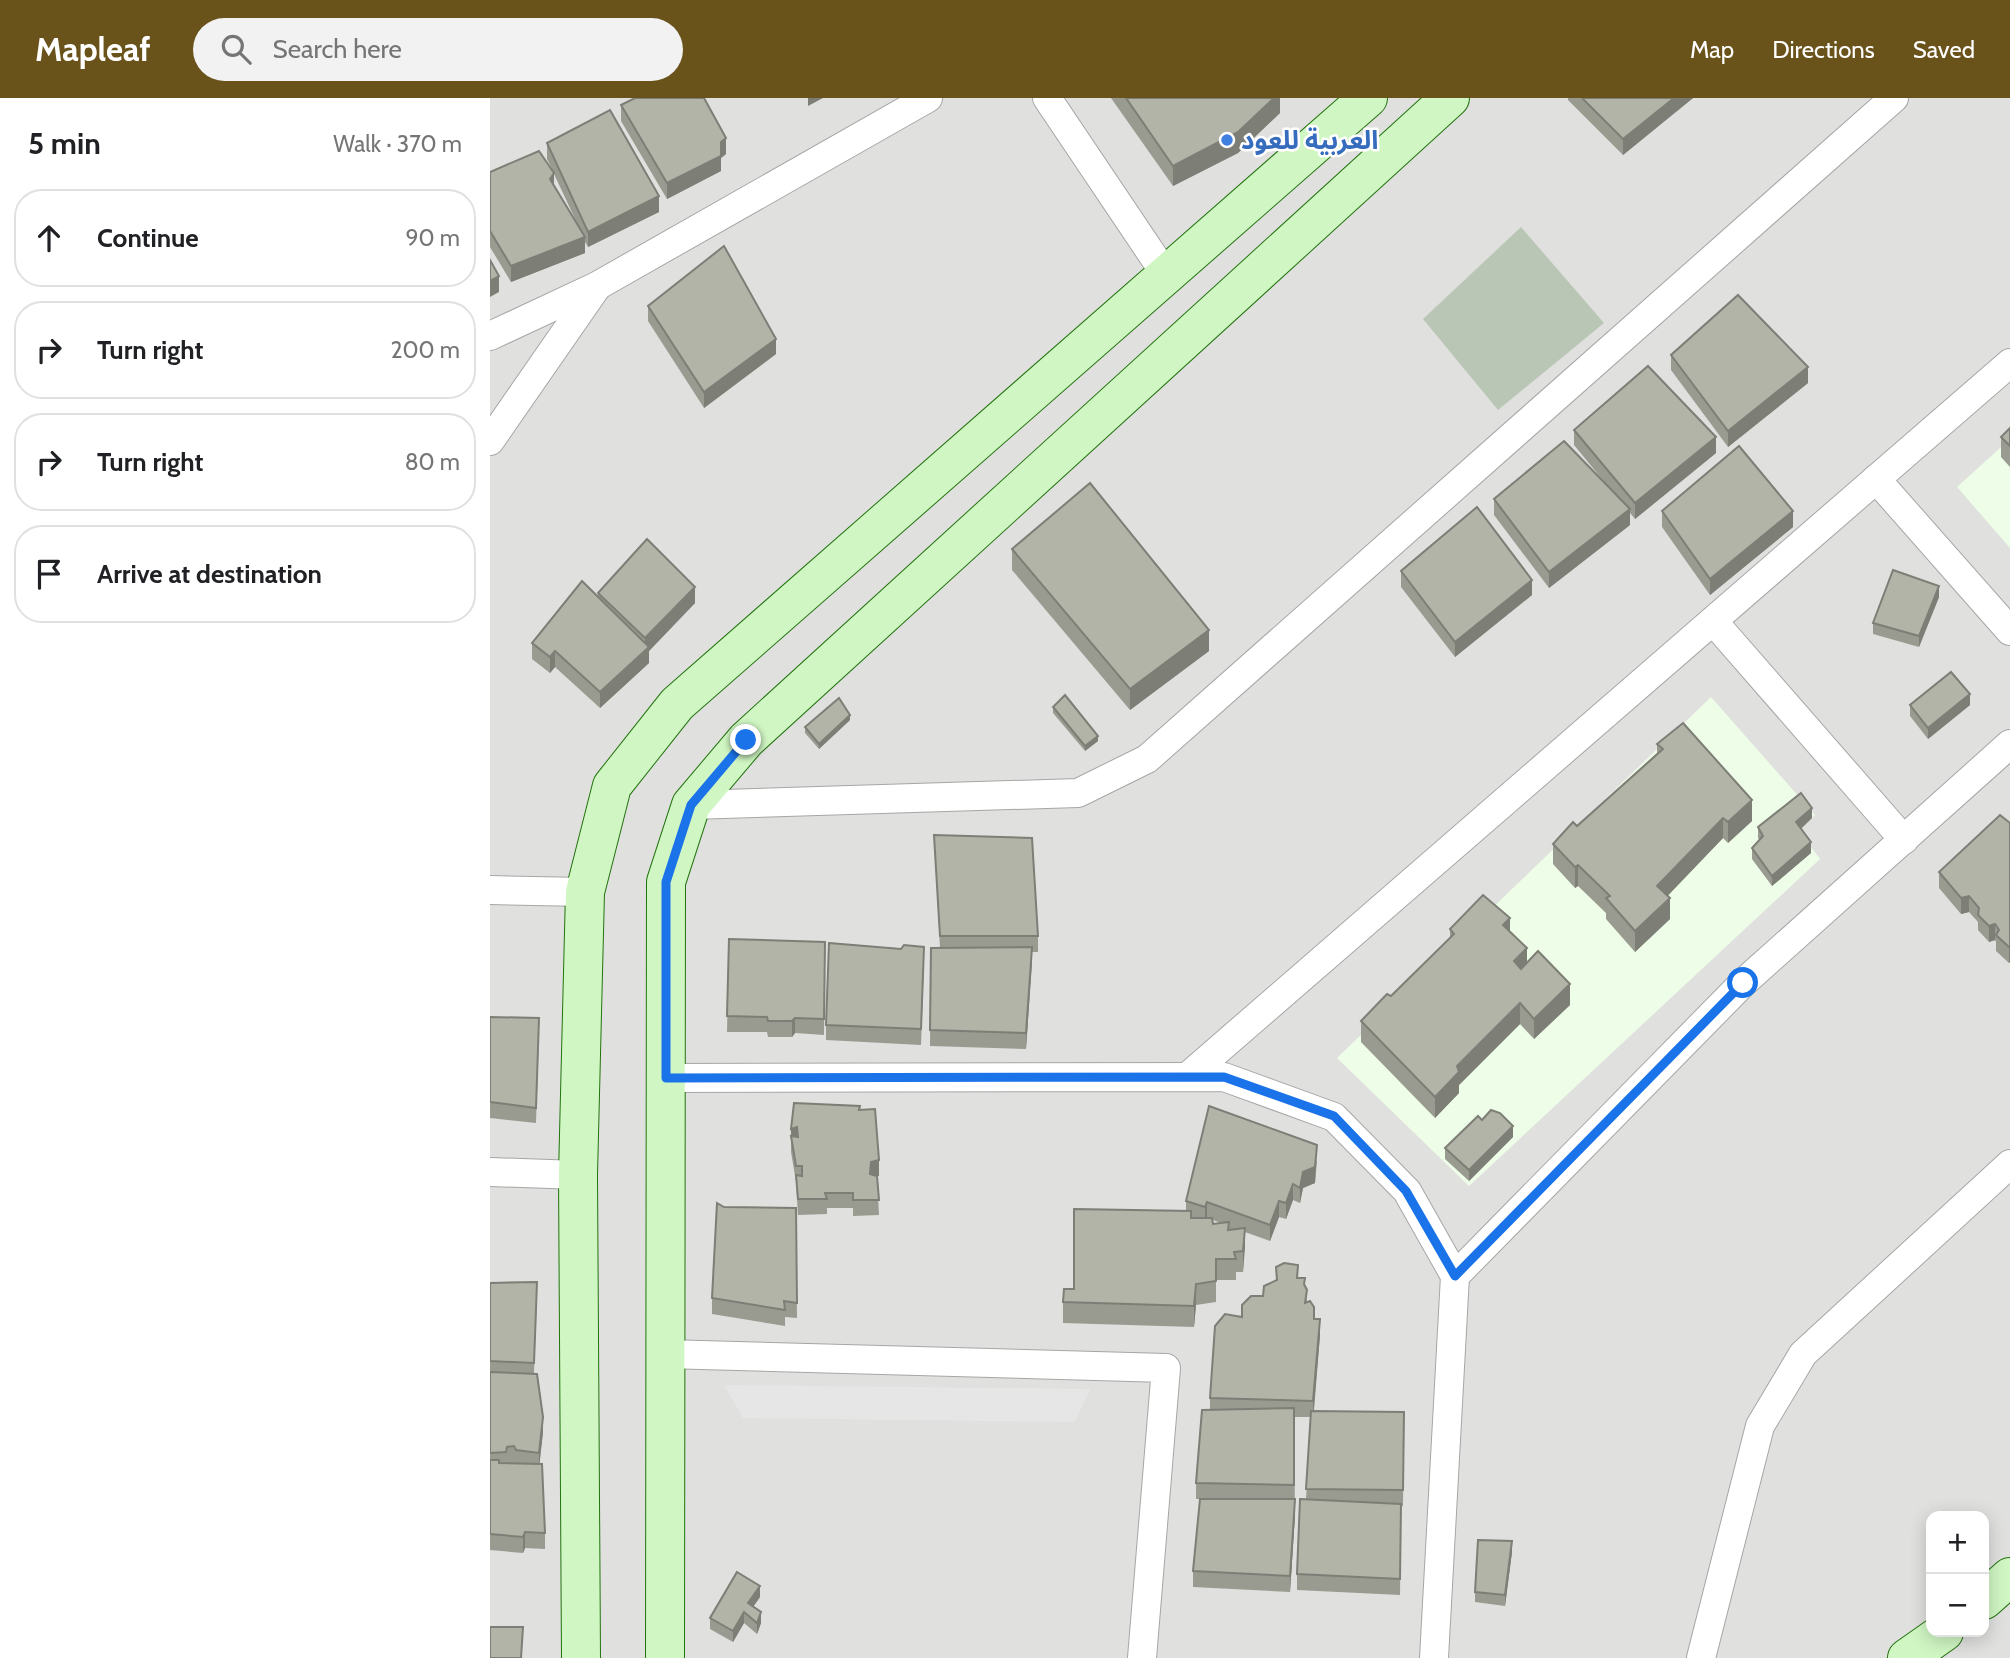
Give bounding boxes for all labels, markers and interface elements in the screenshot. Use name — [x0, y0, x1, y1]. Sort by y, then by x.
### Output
search box — [193, 18, 683, 81]
text: Mapleaf — [35, 29, 151, 69]
icon: search — [217, 30, 255, 68]
text: Search here — [273, 33, 402, 65]
text: Map — [1690, 35, 1734, 64]
text: Directions — [1772, 35, 1875, 64]
text: Saved — [1913, 35, 1975, 64]
place label: العربية للعود — [1241, 124, 1378, 156]
text: 5 min — [28, 125, 101, 162]
text: Walk · 370 m — [333, 130, 462, 158]
marker: العربية للعود — [1219, 132, 1235, 148]
icon: ahead — [30, 219, 68, 257]
text: Continue — [97, 222, 199, 254]
text: 90 m — [406, 224, 460, 252]
icon: right — [30, 331, 68, 369]
text: Turn right — [97, 334, 203, 366]
text: 200 m — [390, 336, 460, 364]
icon: right — [30, 443, 68, 481]
text: Turn right — [97, 446, 203, 478]
text: 80 m — [405, 448, 460, 476]
icon: arrive — [30, 555, 68, 593]
text: Arrive at destination — [97, 558, 322, 590]
route end — [730, 724, 761, 755]
route start — [1727, 967, 1758, 998]
map controls — [1926, 1511, 1989, 1637]
button: + — [1926, 1511, 1989, 1574]
button: − — [1926, 1574, 1989, 1637]

